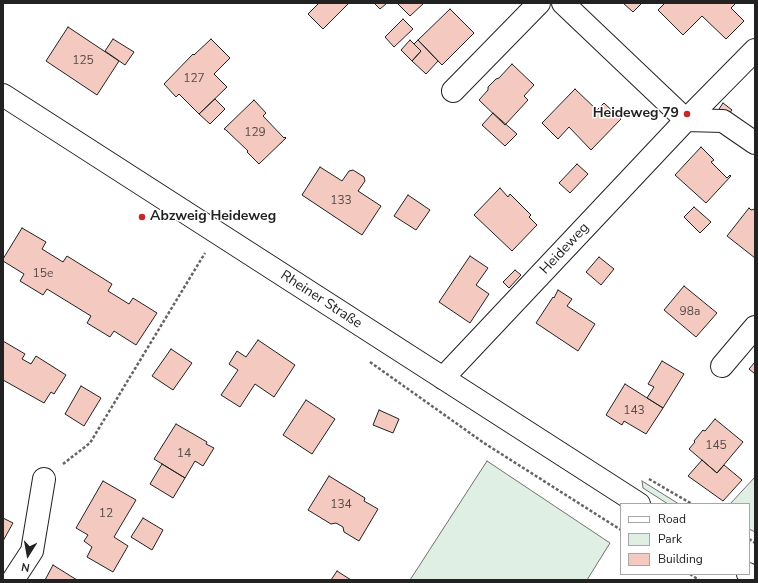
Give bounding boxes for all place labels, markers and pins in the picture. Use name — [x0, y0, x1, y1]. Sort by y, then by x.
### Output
place label: Heideweg 79 — [593, 106, 679, 122]
marker: Heideweg 79 — [682, 109, 692, 119]
place label: Abzweig Heideweg — [150, 209, 276, 225]
marker: Abzweig Heideweg — [137, 212, 147, 222]

